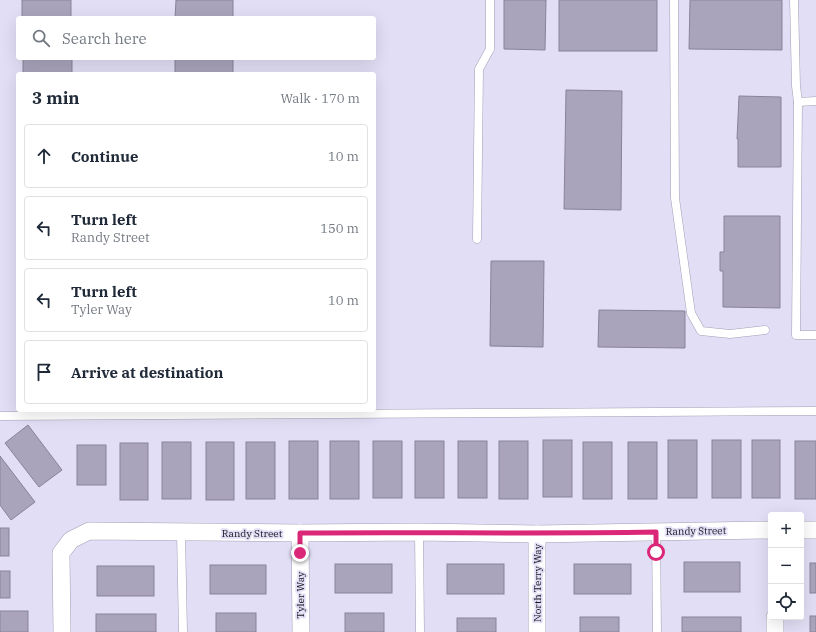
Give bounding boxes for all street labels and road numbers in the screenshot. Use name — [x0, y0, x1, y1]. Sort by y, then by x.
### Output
street label: Randy Street — [666, 524, 727, 538]
street label: Randy Street — [222, 527, 283, 540]
street label: North Terry Way — [531, 543, 544, 622]
street label: Tyler Way — [294, 571, 307, 618]

